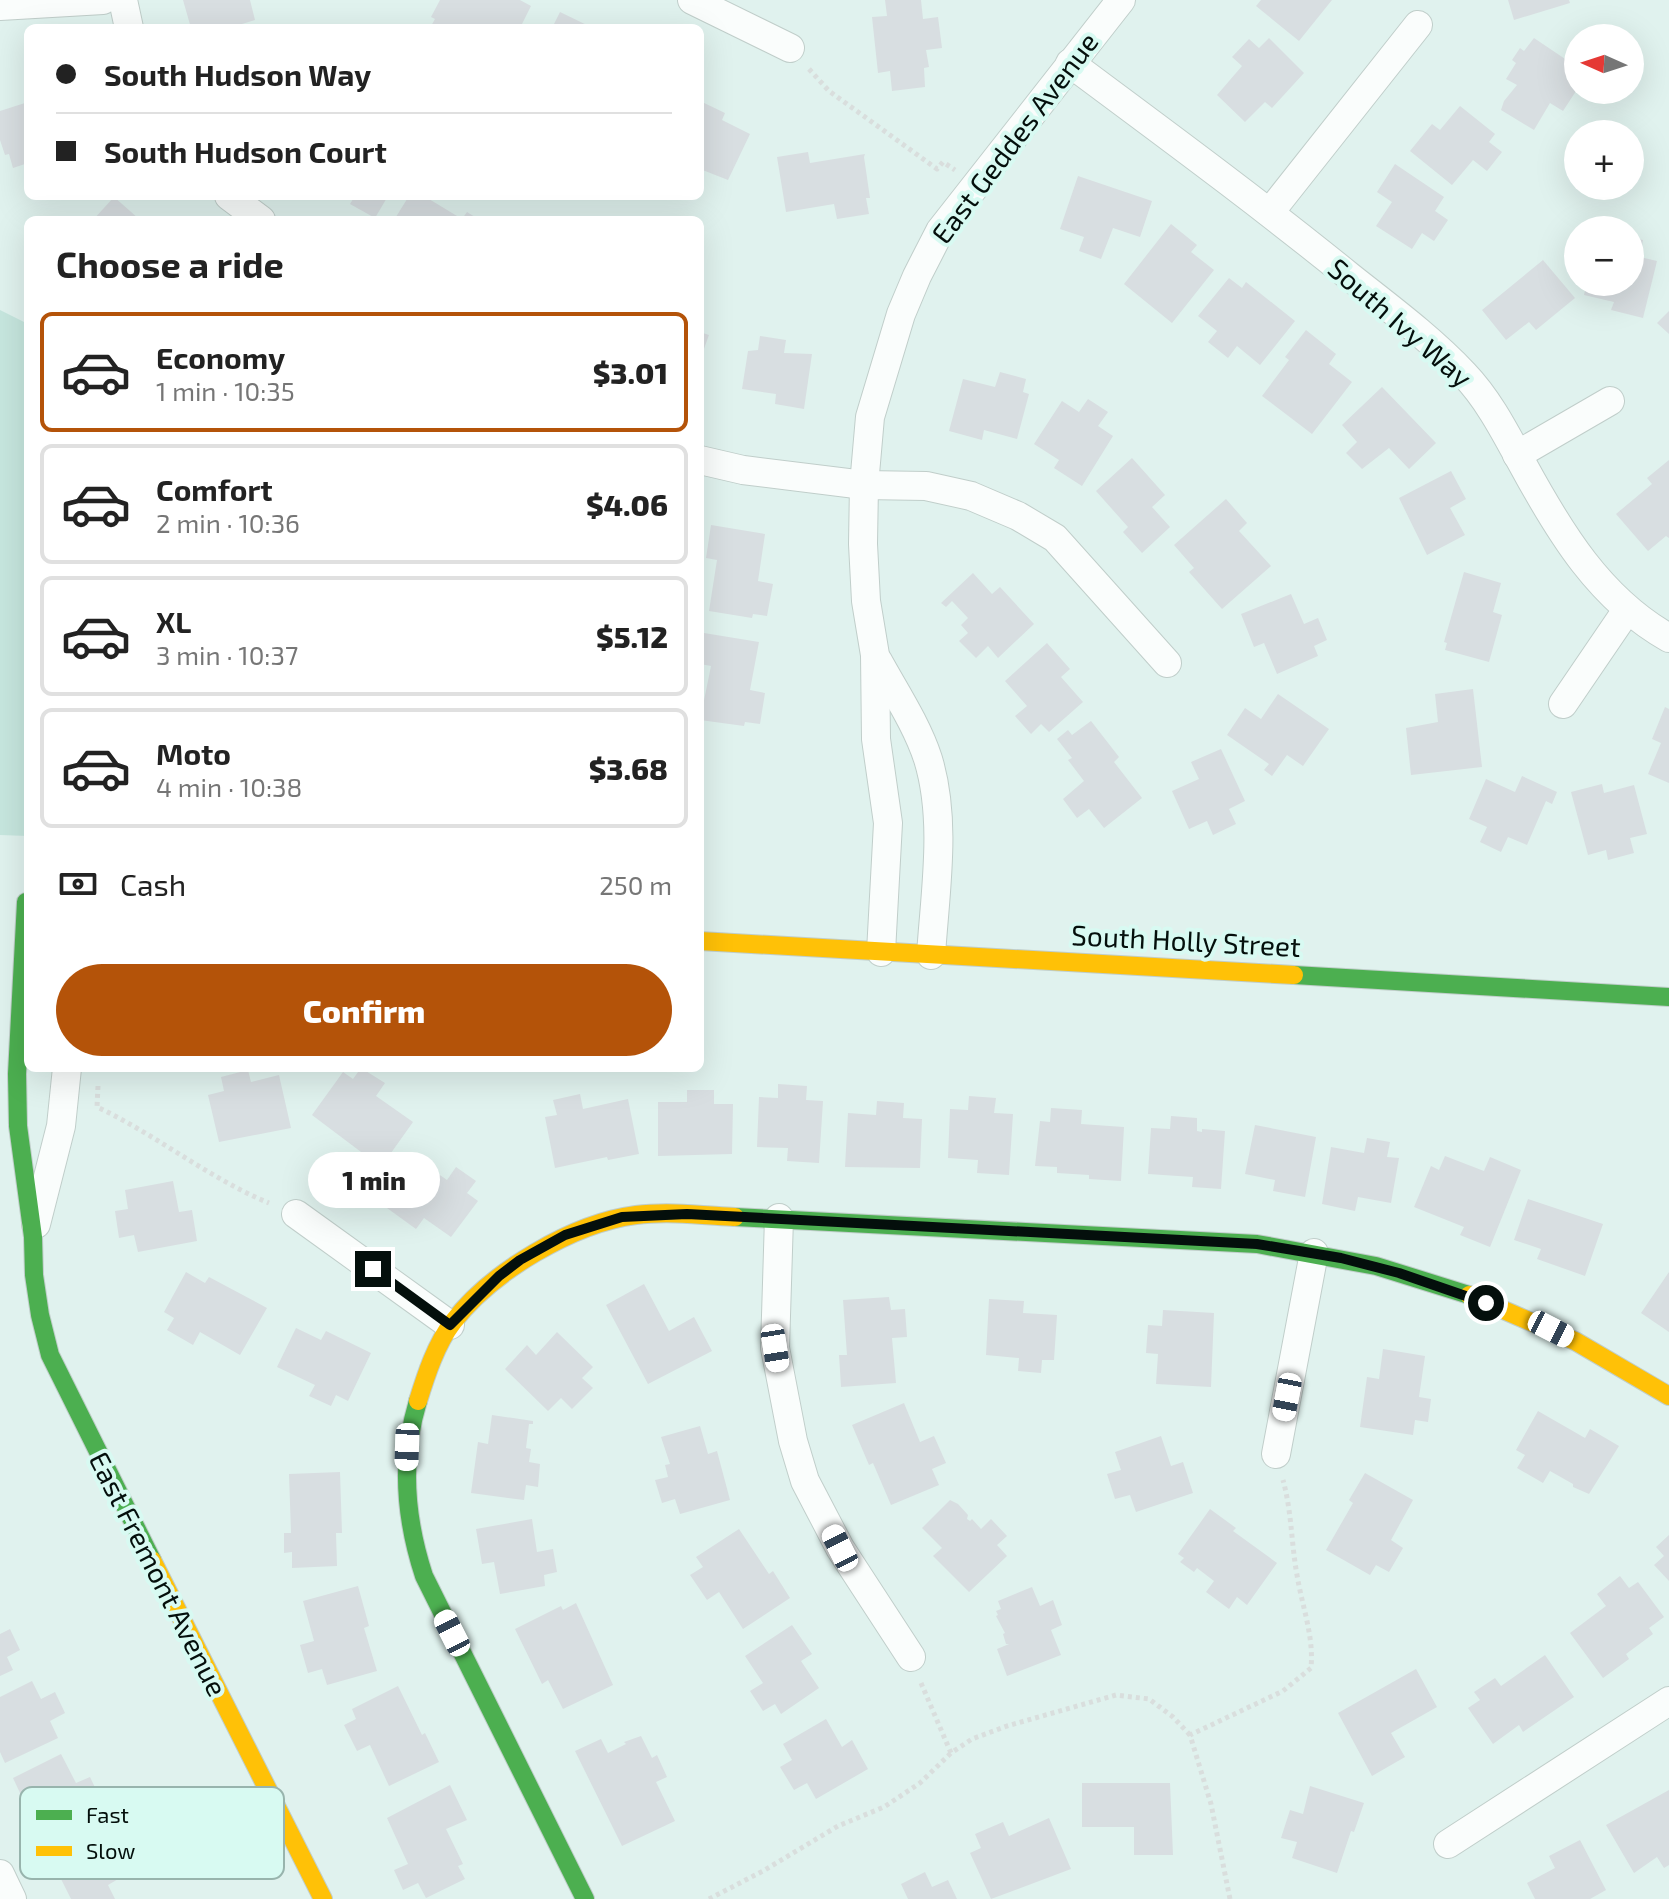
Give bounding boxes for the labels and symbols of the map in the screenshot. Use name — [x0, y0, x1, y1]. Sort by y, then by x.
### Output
north arrow — [1564, 24, 1644, 104]
street label: East Geddes Avenue — [924, 25, 1105, 250]
street label: South Ivy Way — [1322, 251, 1480, 394]
street label: South Holly Street — [1070, 917, 1302, 963]
callout: 1 min — [307, 1153, 439, 1209]
route end — [355, 1251, 391, 1287]
route start — [1468, 1285, 1504, 1321]
car — [1524, 1307, 1578, 1351]
car — [759, 1322, 791, 1374]
car — [1271, 1371, 1303, 1423]
car — [394, 1423, 420, 1471]
street label: East Fremont Avenue — [83, 1446, 235, 1701]
car — [818, 1521, 862, 1575]
car — [430, 1606, 474, 1660]
legend — [20, 1787, 284, 1879]
text: Fast — [86, 1801, 129, 1827]
text: Slow — [86, 1837, 135, 1863]

